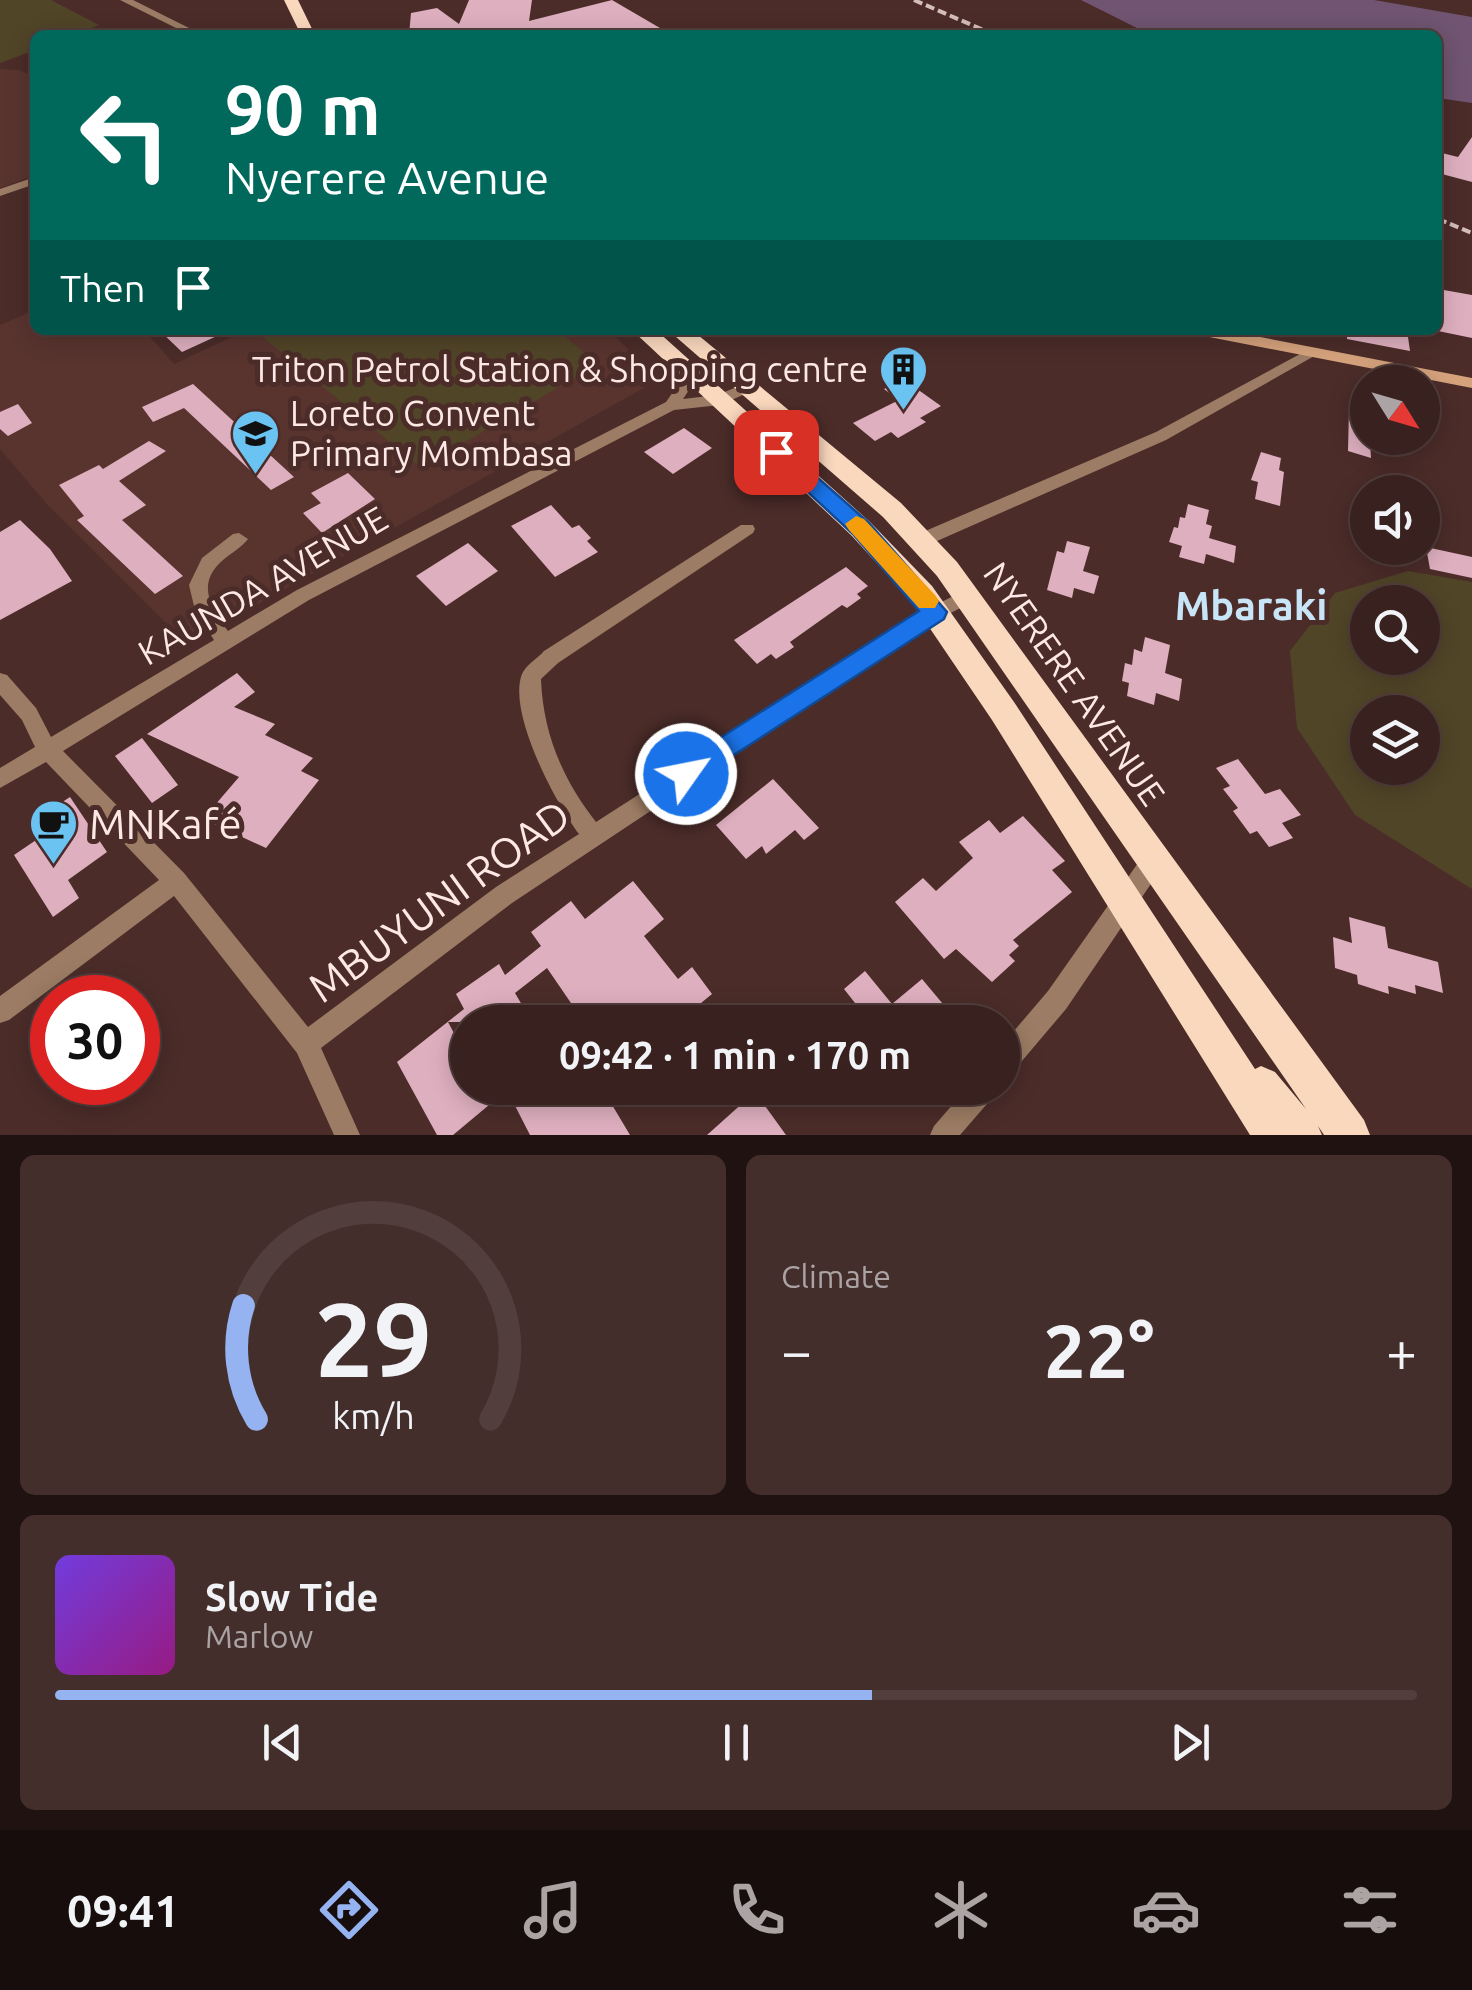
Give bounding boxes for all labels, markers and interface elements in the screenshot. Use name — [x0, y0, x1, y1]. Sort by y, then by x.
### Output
icon: left — [60, 70, 190, 200]
text: 90 m — [225, 70, 381, 148]
text: Nyerere Avenue — [225, 152, 549, 203]
icon: arrive — [166, 260, 221, 315]
text: Then — [60, 267, 146, 309]
building icon: Triton Petrol Station & Shopping centre — [877, 344, 929, 412]
place label: Triton Petrol Station & Shopping centre — [252, 349, 868, 389]
north arrow — [1350, 365, 1440, 455]
map controls — [1350, 365, 1440, 785]
place label: Loreto Convent Primary Mombasa — [290, 393, 573, 473]
school or university icon: Loreto Convent Primary Mombasa — [229, 408, 281, 476]
pin — [734, 410, 819, 495]
icon: arrive — [749, 425, 804, 480]
button: sound — [1350, 475, 1440, 565]
street label: KAUNDA AVENUE — [131, 498, 394, 673]
street label: NYERERE AVENUE — [976, 554, 1174, 813]
district label: Mbaraki — [1175, 583, 1327, 628]
button: search — [1350, 585, 1440, 675]
button: layers — [1350, 695, 1440, 785]
position arrow — [634, 722, 738, 826]
street label: MBUYUNI ROAD — [299, 790, 578, 1011]
cafe icon: MNKafé — [28, 798, 80, 866]
place label: MNKafé — [89, 800, 242, 847]
speed limit sign: 30 — [30, 975, 160, 1105]
text: 09:42 · 1 min · 170 m — [559, 1034, 911, 1076]
text: Climate — [781, 1258, 891, 1294]
text: 29 — [314, 1280, 432, 1397]
text: 22° — [1043, 1308, 1155, 1392]
text: − — [781, 1320, 812, 1381]
text: + — [1386, 1320, 1417, 1381]
text: km/h — [332, 1396, 414, 1436]
text: Slow Tide — [205, 1576, 378, 1618]
text: Marlow — [205, 1618, 313, 1654]
icon: previous — [255, 1715, 310, 1770]
icon: pause — [709, 1715, 764, 1770]
icon: next — [1163, 1715, 1218, 1770]
icon: directions — [314, 1875, 384, 1945]
icon: music — [518, 1875, 588, 1945]
icon: phone — [722, 1875, 792, 1945]
icon: climate — [926, 1875, 996, 1945]
icon: car — [1131, 1875, 1201, 1945]
icon: filters — [1335, 1875, 1405, 1945]
text: 09:41 — [67, 1885, 180, 1936]

